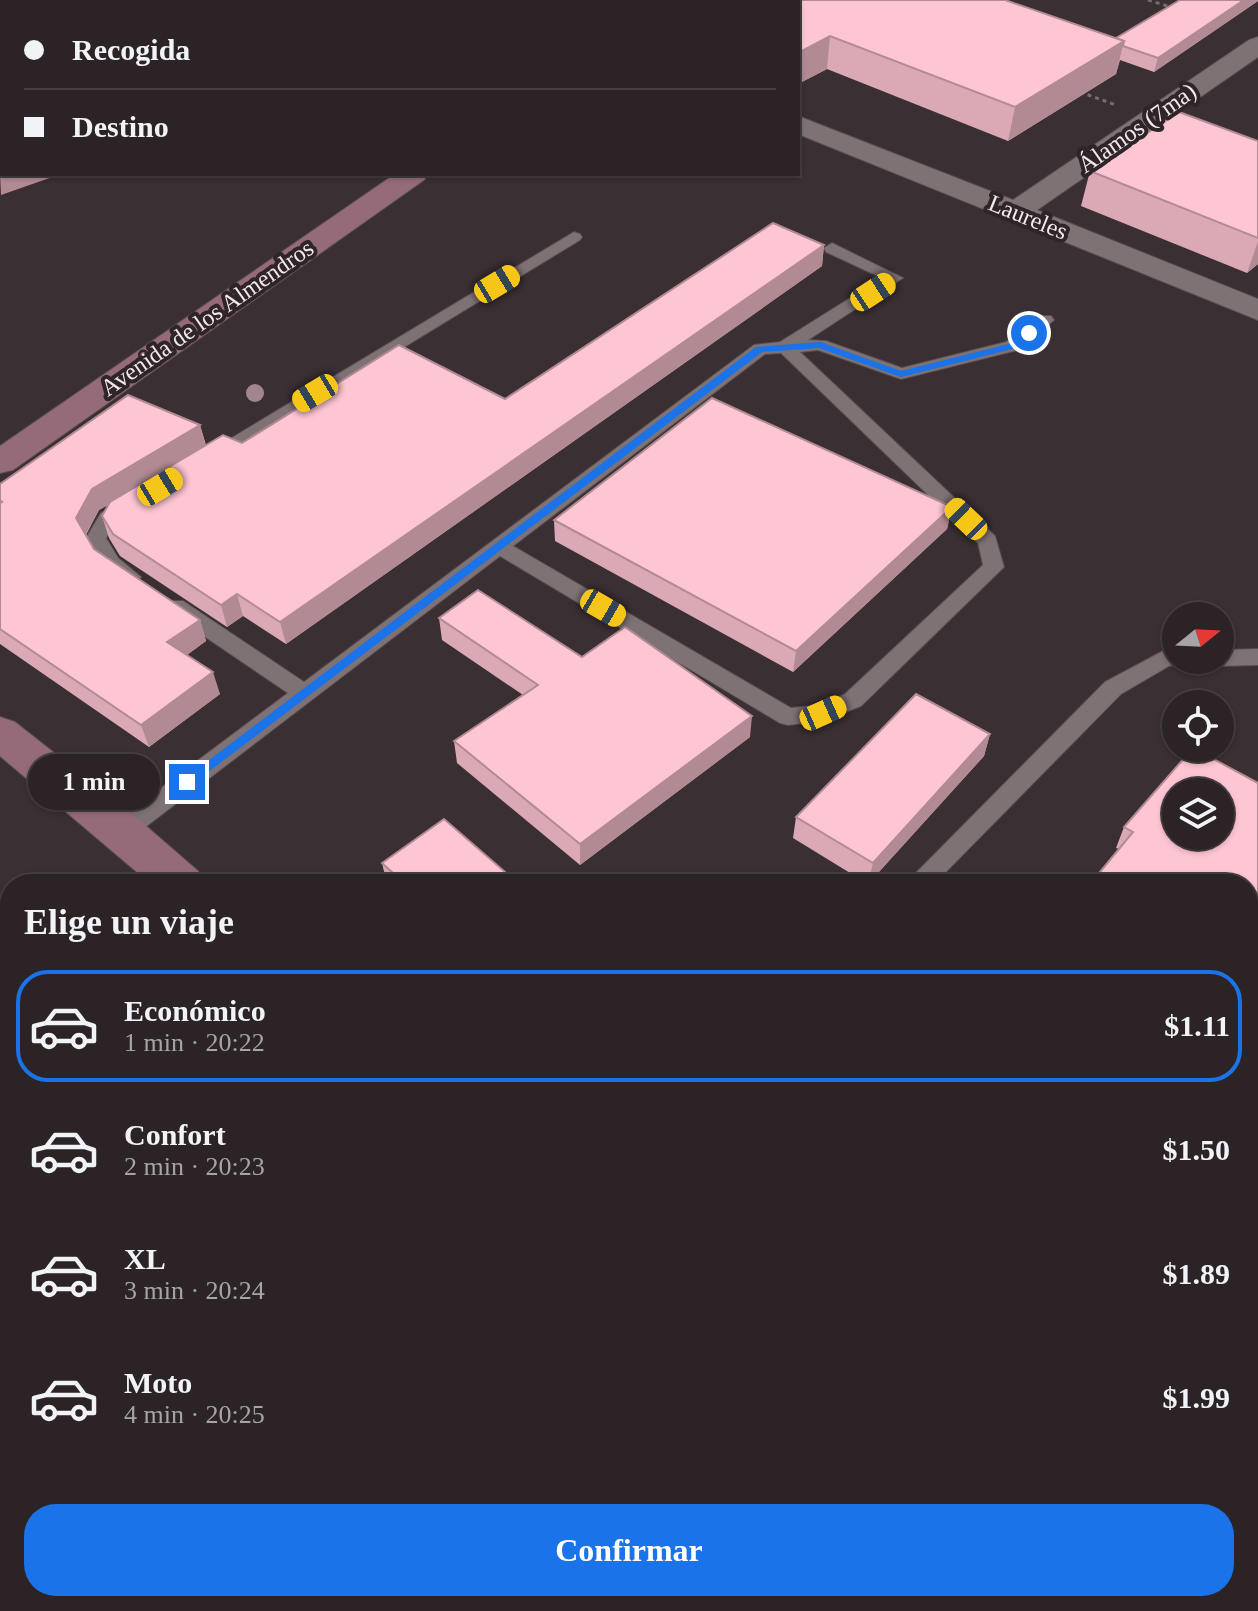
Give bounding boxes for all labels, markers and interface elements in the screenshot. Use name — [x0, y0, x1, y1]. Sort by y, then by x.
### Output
text: Recogida — [72, 33, 190, 66]
street label: Álamos (7ma) — [1073, 78, 1201, 178]
text: Destino — [72, 110, 169, 143]
street label: Laureles — [985, 189, 1071, 245]
street label: Avenida de los Almendros — [96, 235, 318, 401]
car — [470, 261, 524, 307]
car — [846, 269, 900, 315]
route start — [1011, 315, 1047, 351]
car — [288, 370, 342, 416]
car — [133, 464, 187, 510]
car — [940, 494, 992, 544]
car — [576, 586, 630, 630]
north arrow — [1162, 602, 1234, 674]
map controls — [1162, 602, 1234, 850]
button: locate — [1162, 690, 1234, 762]
car — [796, 692, 850, 734]
callout: 1 min — [27, 754, 159, 810]
route end — [169, 764, 205, 800]
text: 1 min — [63, 767, 125, 796]
button: layers — [1162, 778, 1234, 850]
text: Elige un viaje — [24, 902, 234, 942]
icon: car — [28, 990, 100, 1062]
text: Económico — [124, 994, 266, 1027]
text: $1.11 — [1164, 1009, 1230, 1042]
text: 1 min · 20:22 — [124, 1028, 265, 1057]
icon: car — [28, 1114, 100, 1186]
text: Confort — [124, 1118, 226, 1151]
text: $1.50 — [1163, 1133, 1230, 1166]
text: 2 min · 20:23 — [124, 1152, 265, 1181]
icon: car — [28, 1238, 100, 1310]
text: XL — [124, 1242, 166, 1275]
text: $1.89 — [1163, 1257, 1230, 1290]
text: 3 min · 20:24 — [124, 1276, 265, 1305]
icon: car — [28, 1362, 100, 1434]
text: Moto — [124, 1366, 192, 1399]
text: $1.99 — [1163, 1381, 1230, 1414]
text: 4 min · 20:25 — [124, 1400, 265, 1429]
button: Confirmar — [24, 1504, 1234, 1596]

